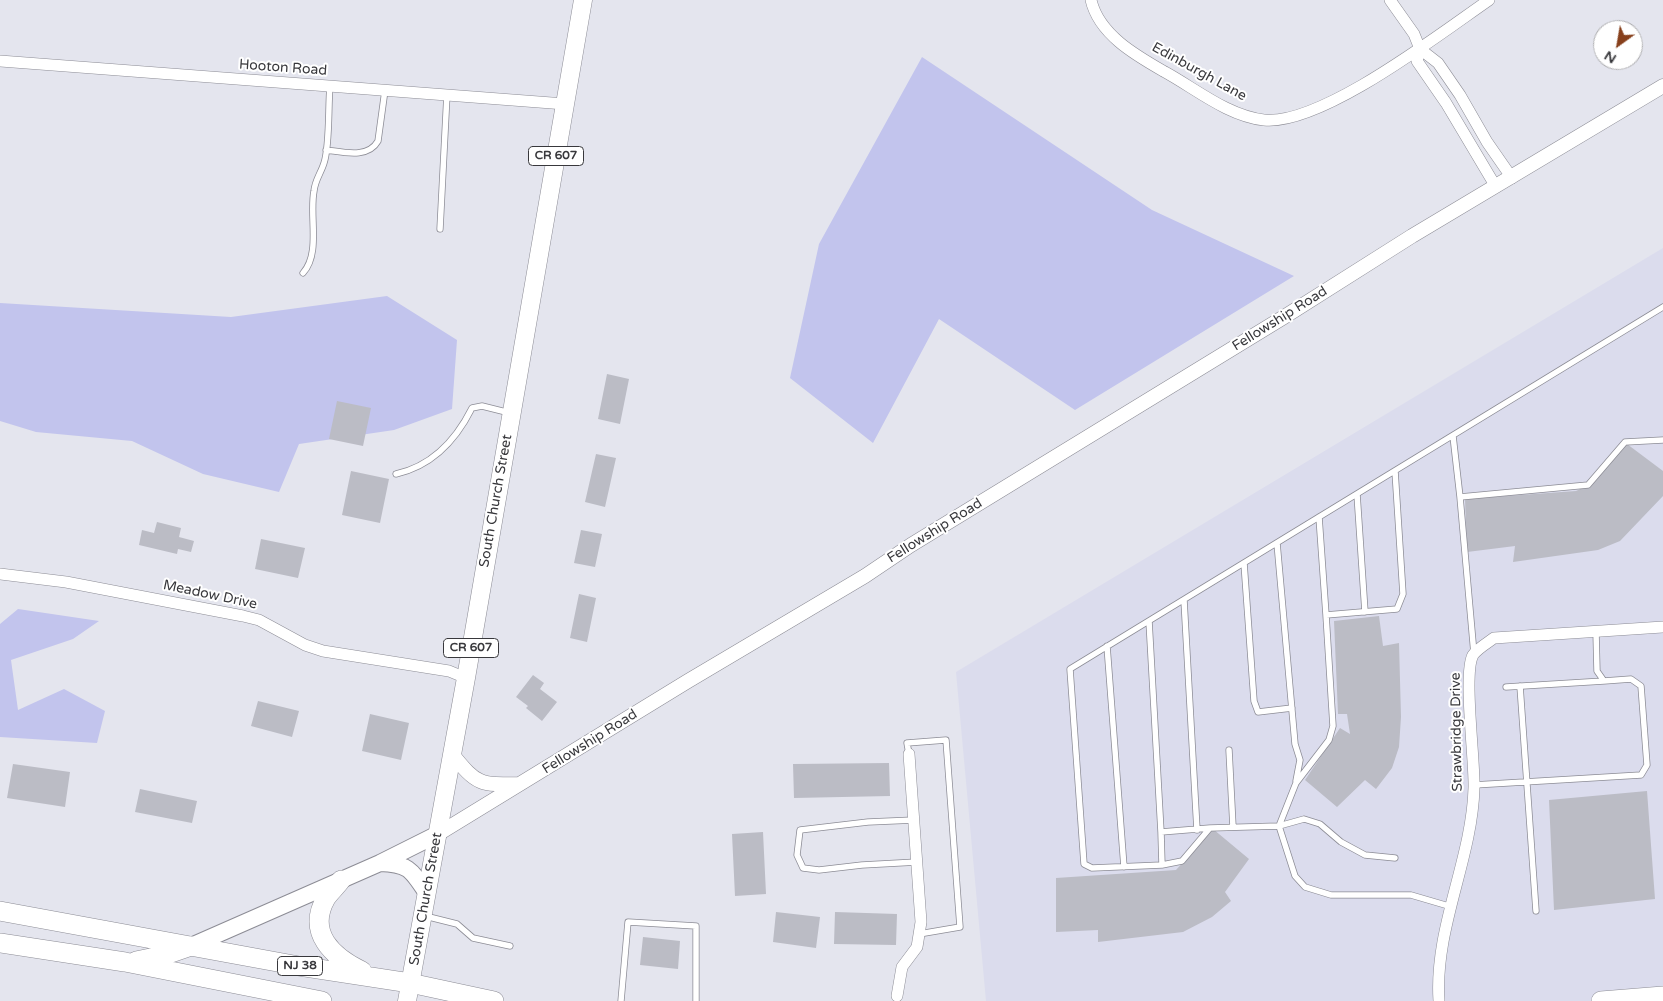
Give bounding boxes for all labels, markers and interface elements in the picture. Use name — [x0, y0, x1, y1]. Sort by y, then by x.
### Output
north arrow — [1593, 20, 1643, 70]
street label: Edinburgh Lane — [1149, 39, 1249, 105]
text: N — [1601, 47, 1620, 67]
street label: Hooton Road — [238, 57, 328, 79]
road number: CR 607 — [528, 146, 584, 166]
street label: Fellowship Road — [1229, 283, 1331, 355]
street label: South Church Street — [476, 433, 516, 569]
street label: Fellowship Road — [884, 495, 986, 567]
street label: Meadow Drive — [162, 577, 258, 613]
road number: CR 607 — [444, 638, 498, 658]
street label: Strawbridge Drive — [1448, 672, 1466, 792]
street label: Fellowship Road — [539, 706, 641, 778]
street label: South Church Street — [406, 831, 446, 967]
road number: NJ 38 — [278, 956, 322, 976]

